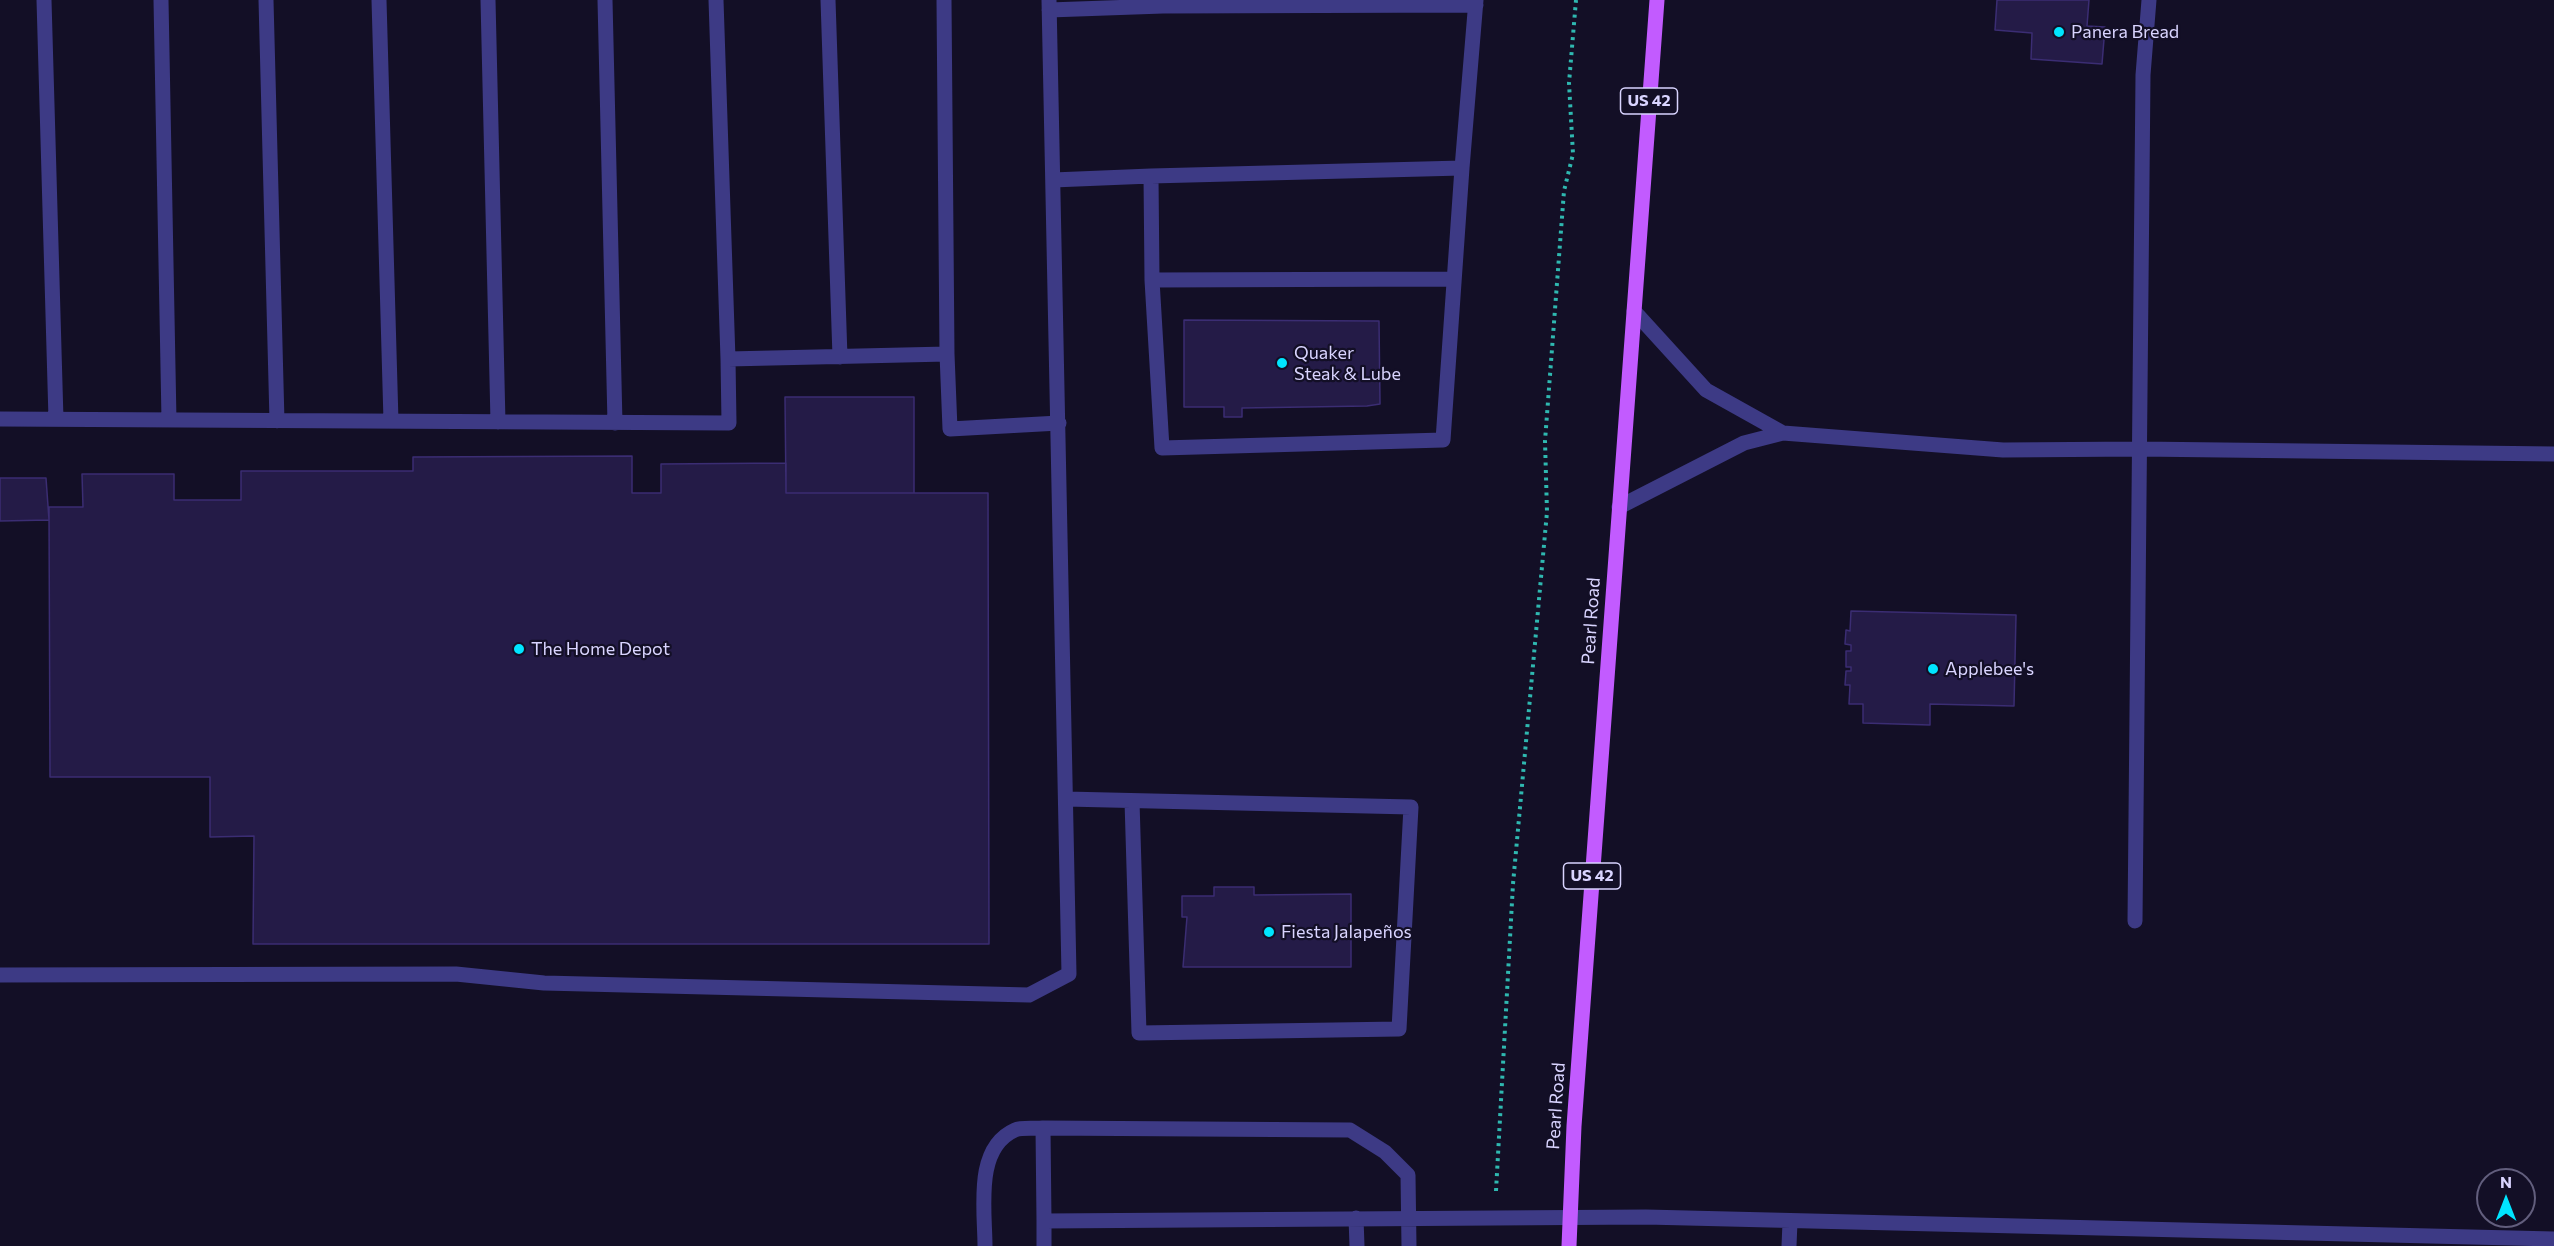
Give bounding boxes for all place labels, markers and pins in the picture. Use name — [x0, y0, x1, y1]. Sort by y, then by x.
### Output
place label: Panera Bread — [2071, 21, 2179, 43]
marker: Panera Bread — [2052, 25, 2066, 39]
place label: Quaker Steak & Lube — [1294, 342, 1401, 385]
marker: Quaker Steak & Lube — [1275, 356, 1289, 370]
place label: The Home Depot — [531, 638, 670, 660]
marker: The Home Depot — [512, 642, 526, 656]
place label: Applebee's — [1945, 658, 2034, 680]
marker: Applebee's — [1926, 662, 1940, 676]
place label: Fiesta Jalapeños — [1281, 921, 1412, 943]
marker: Fiesta Jalapeños — [1262, 925, 1276, 939]

